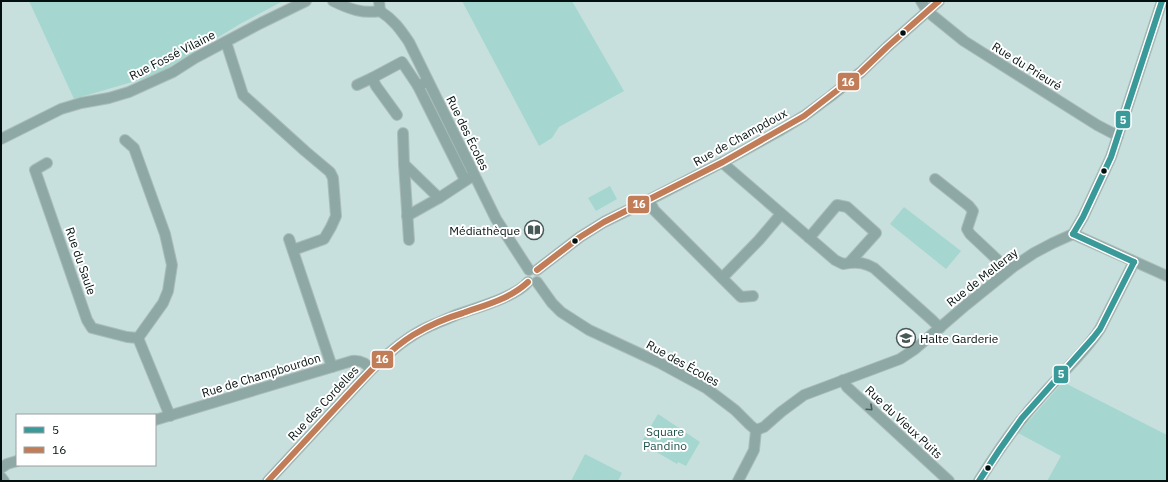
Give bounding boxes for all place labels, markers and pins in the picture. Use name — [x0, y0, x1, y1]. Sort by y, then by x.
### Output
unlabelled marker — [898, 28, 908, 38]
unlabelled marker — [1099, 166, 1109, 176]
library icon: Médiathèque — [523, 219, 545, 241]
place label: Médiathèque — [449, 223, 520, 238]
unlabelled marker — [570, 236, 580, 246]
school or university icon: Halte Garderie — [895, 327, 917, 349]
place label: Halte Garderie — [920, 331, 999, 346]
unlabelled marker — [983, 463, 993, 473]

